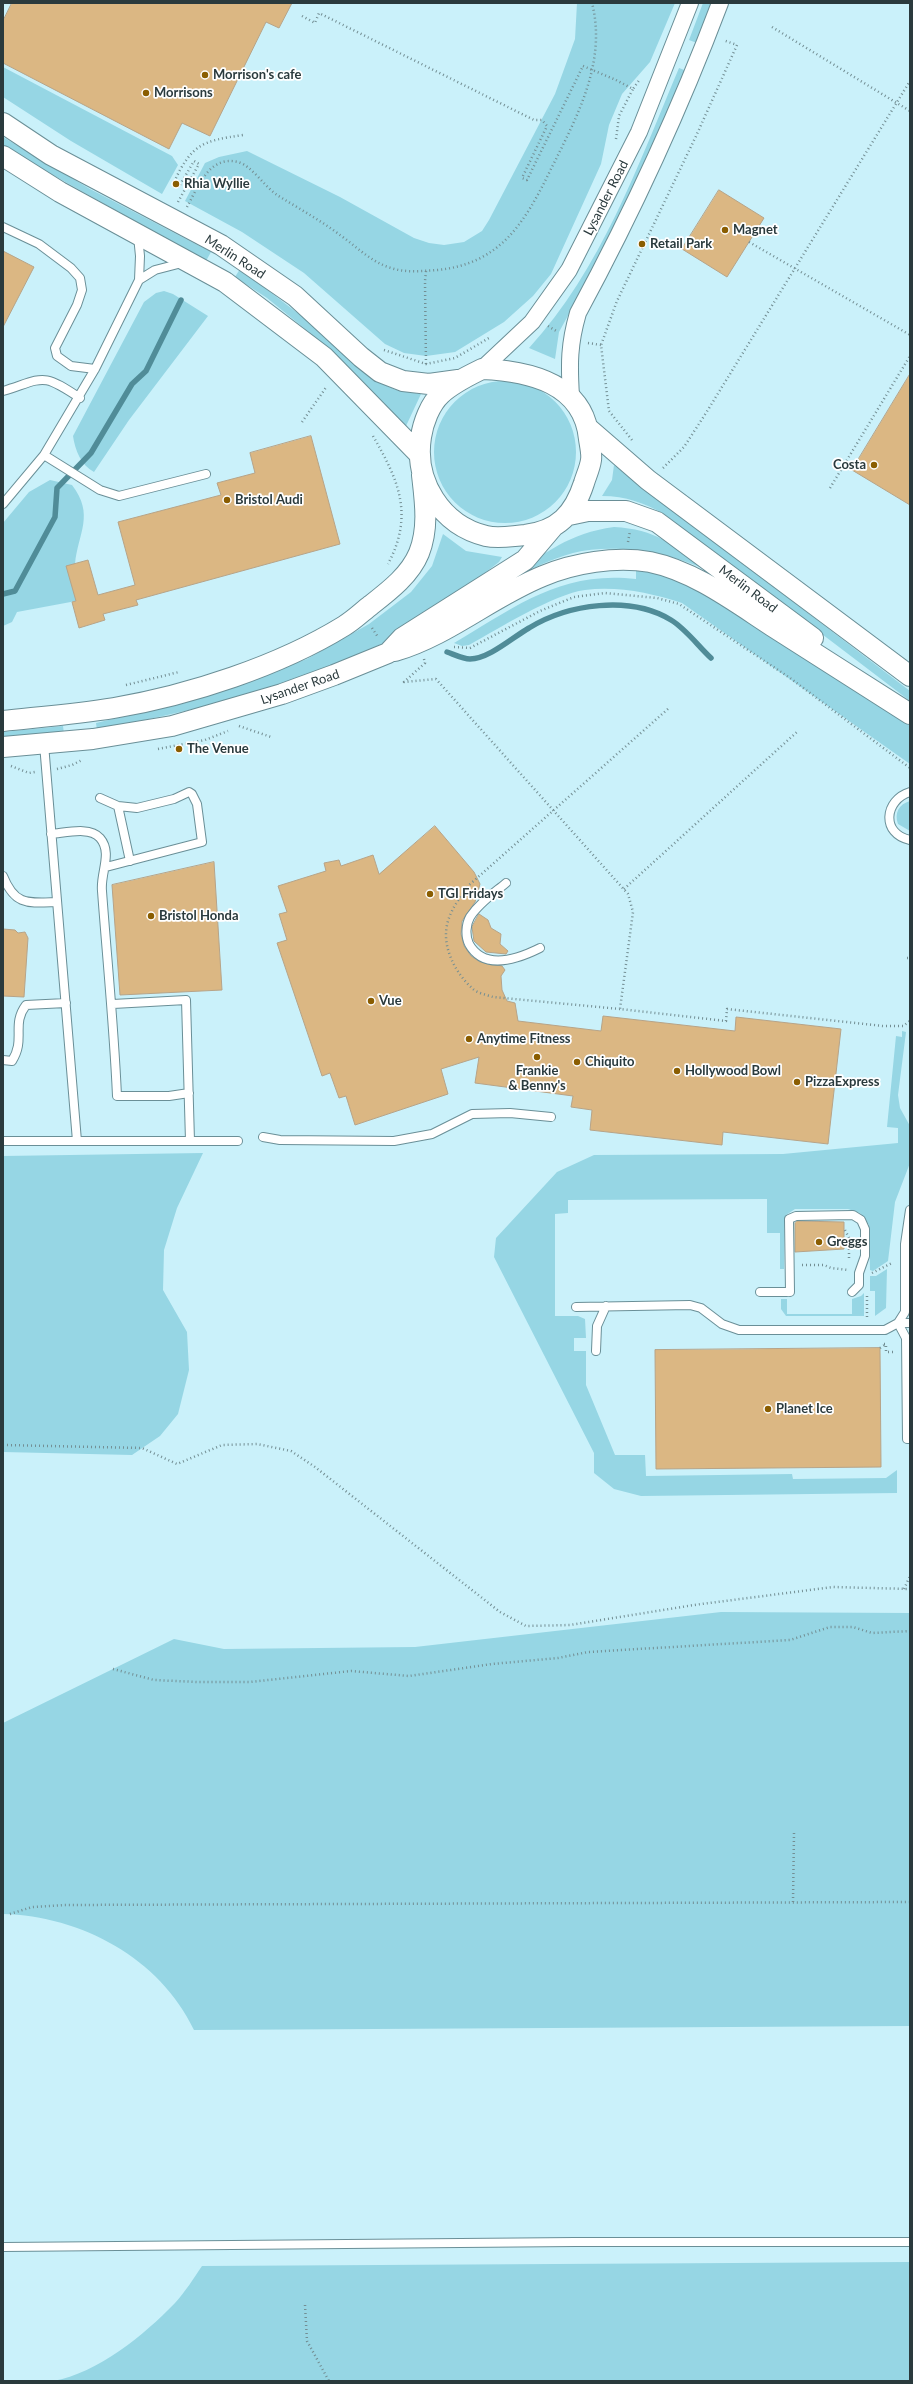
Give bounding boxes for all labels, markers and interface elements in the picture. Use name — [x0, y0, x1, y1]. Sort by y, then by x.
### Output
place label: Morrison's cafe — [213, 67, 302, 83]
marker: Morrison's cafe — [200, 70, 210, 80]
place label: Morrisons — [154, 85, 213, 101]
marker: Morrisons — [141, 88, 151, 98]
street label: Lysander Road — [580, 158, 632, 238]
place label: Rhia Wyllie — [184, 176, 250, 192]
marker: Rhia Wyllie — [171, 179, 181, 189]
place label: Magnet — [733, 222, 778, 238]
marker: Magnet — [720, 225, 730, 235]
street label: Merlin Road — [202, 232, 268, 282]
place label: Retail Park — [650, 236, 712, 252]
marker: Retail Park — [637, 239, 647, 249]
place label: Costa — [833, 457, 866, 473]
marker: Costa — [869, 460, 879, 470]
place label: Bristol Audi — [235, 492, 303, 508]
marker: Bristol Audi — [222, 495, 232, 505]
street label: Merlin Road — [716, 562, 780, 616]
street label: Lysander Road — [258, 666, 342, 708]
place label: The Venue — [187, 741, 249, 757]
marker: The Venue — [174, 744, 184, 754]
place label: TGI Fridays — [438, 886, 503, 902]
marker: TGI Fridays — [425, 889, 435, 899]
place label: Bristol Honda — [159, 908, 239, 924]
marker: Bristol Honda — [146, 911, 156, 921]
place label: Vue — [379, 993, 402, 1009]
marker: Vue — [366, 996, 376, 1006]
place label: Anytime Fitness — [477, 1031, 571, 1047]
marker: Anytime Fitness — [464, 1034, 474, 1044]
marker: Frankie & Benny's — [532, 1052, 542, 1062]
place label: Chiquito — [585, 1054, 634, 1070]
marker: Chiquito — [572, 1057, 582, 1067]
place label: Frankie & Benny's — [508, 1063, 566, 1094]
place label: Hollywood Bowl — [685, 1063, 781, 1079]
marker: Hollywood Bowl — [672, 1066, 682, 1076]
place label: PizzaExpress — [805, 1074, 879, 1090]
marker: PizzaExpress — [792, 1077, 802, 1087]
place label: Greggs — [827, 1234, 867, 1250]
marker: Greggs — [814, 1237, 824, 1247]
place label: Planet Ice — [776, 1401, 833, 1417]
marker: Planet Ice — [763, 1404, 773, 1414]

